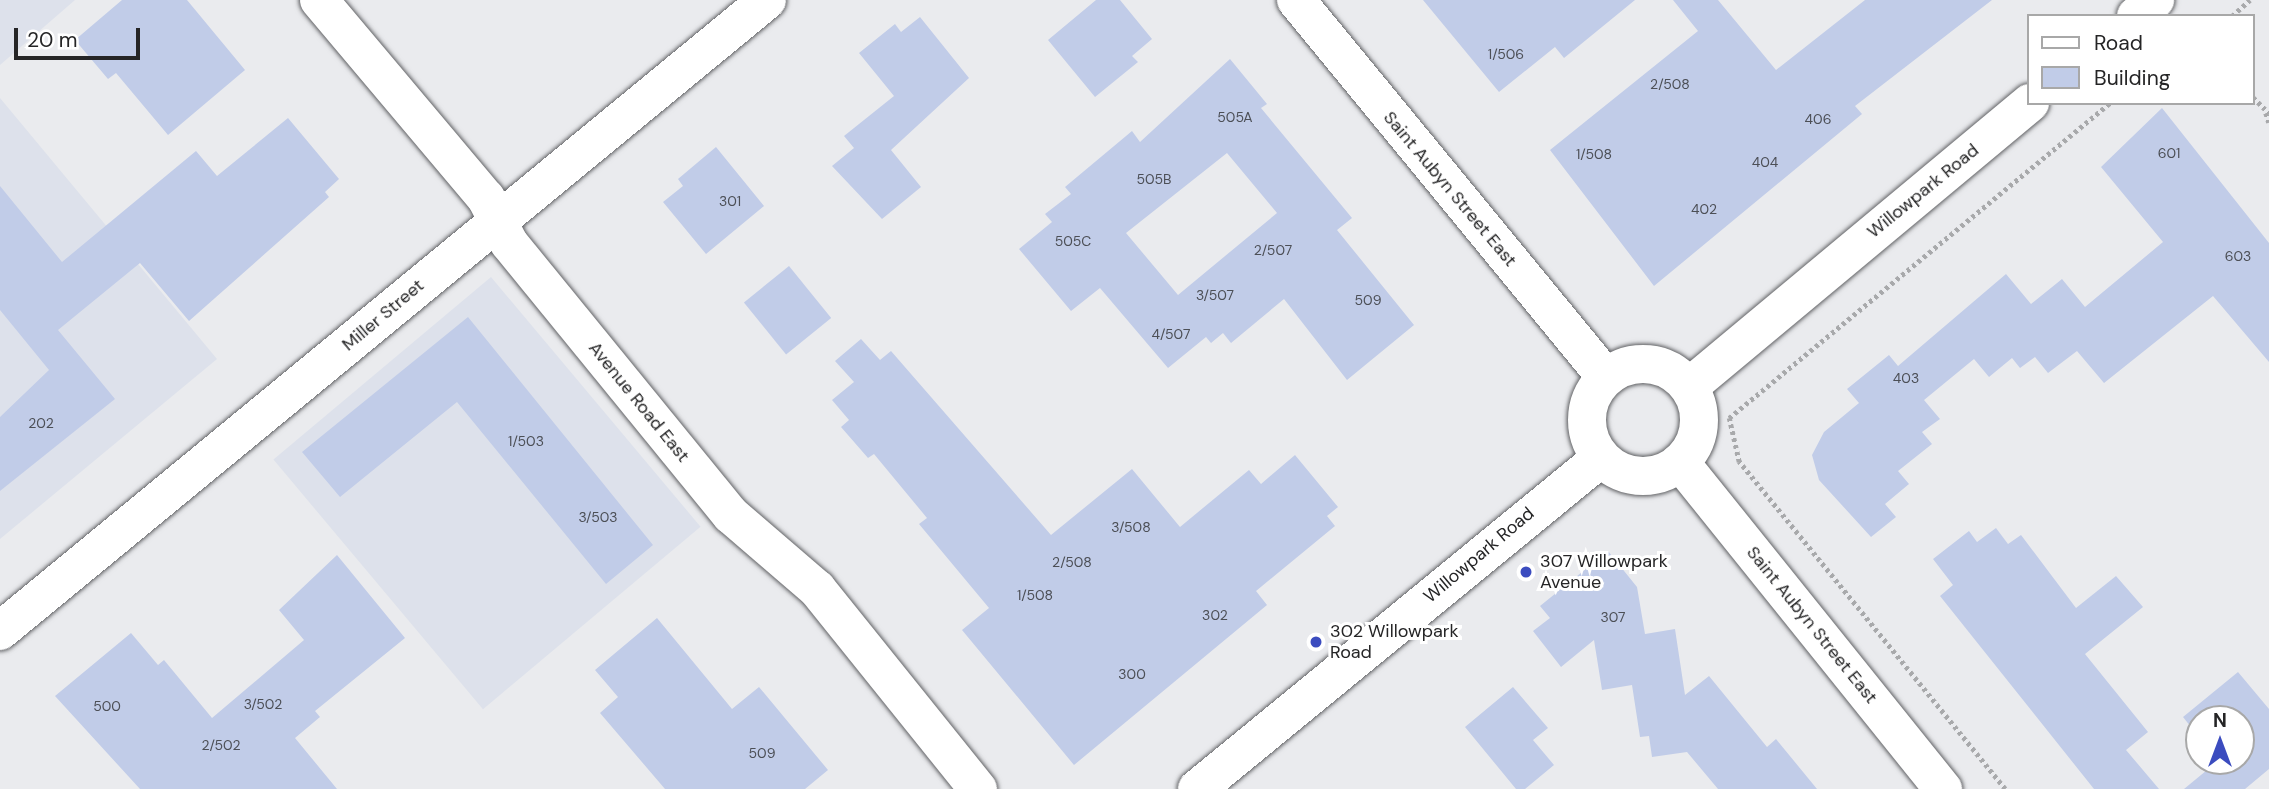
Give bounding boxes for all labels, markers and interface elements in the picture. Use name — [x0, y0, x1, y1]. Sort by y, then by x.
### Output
scale bar — [18, 14, 144, 58]
legend — [2028, 14, 2255, 105]
text: 20 m — [27, 26, 78, 54]
text: Road — [2094, 29, 2143, 57]
house number: 1/506 — [1488, 46, 1524, 62]
text: Building — [2094, 64, 2170, 92]
house number: 2/508 — [1650, 76, 1690, 92]
street label: Saint Aubyn Street East — [1379, 107, 1521, 271]
house number: 505A — [1217, 109, 1253, 125]
house number: 406 — [1805, 111, 1831, 127]
street label: Willowpark Road — [1863, 139, 1983, 243]
house number: 601 — [2158, 145, 2180, 161]
house number: 1/508 — [1576, 146, 1612, 162]
house number: 404 — [1752, 154, 1778, 170]
house number: 505B — [1136, 171, 1172, 187]
house number: 301 — [719, 193, 741, 209]
house number: 402 — [1691, 201, 1717, 217]
house number: 505C — [1055, 233, 1091, 249]
house number: 2/507 — [1254, 242, 1292, 258]
house number: 603 — [2225, 248, 2251, 264]
street label: Miller Street — [338, 275, 428, 355]
house number: 3/507 — [1196, 287, 1234, 303]
house number: 509 — [1355, 292, 1381, 308]
house number: 4/507 — [1152, 326, 1190, 342]
street label: Avenue Road East — [584, 338, 694, 466]
house number: 403 — [1893, 370, 1919, 386]
house number: 202 — [28, 415, 54, 431]
house number: 1/503 — [508, 433, 544, 449]
street label: Willowpark Road — [1419, 503, 1539, 607]
house number: 3/503 — [578, 509, 618, 525]
house number: 3/508 — [1111, 519, 1151, 535]
street label: Saint Aubyn Street East — [1742, 542, 1882, 708]
place label: 307 Willowpark Avenue — [1540, 551, 1668, 594]
house number: 2/508 — [1052, 554, 1092, 570]
marker: 307 Willowpark Avenue — [1518, 564, 1534, 580]
house number: 1/508 — [1017, 587, 1053, 603]
house number: 302 — [1202, 607, 1228, 623]
house number: 307 — [1600, 609, 1626, 625]
place label: 302 Willowpark Road — [1330, 621, 1459, 664]
marker: 302 Willowpark Road — [1308, 634, 1324, 650]
house number: 300 — [1118, 666, 1146, 682]
house number: 3/502 — [244, 696, 282, 712]
house number: 500 — [93, 698, 121, 714]
north arrow — [2185, 705, 2255, 775]
text: N — [2213, 708, 2227, 733]
house number: 2/502 — [201, 737, 241, 753]
house number: 509 — [749, 745, 775, 761]

